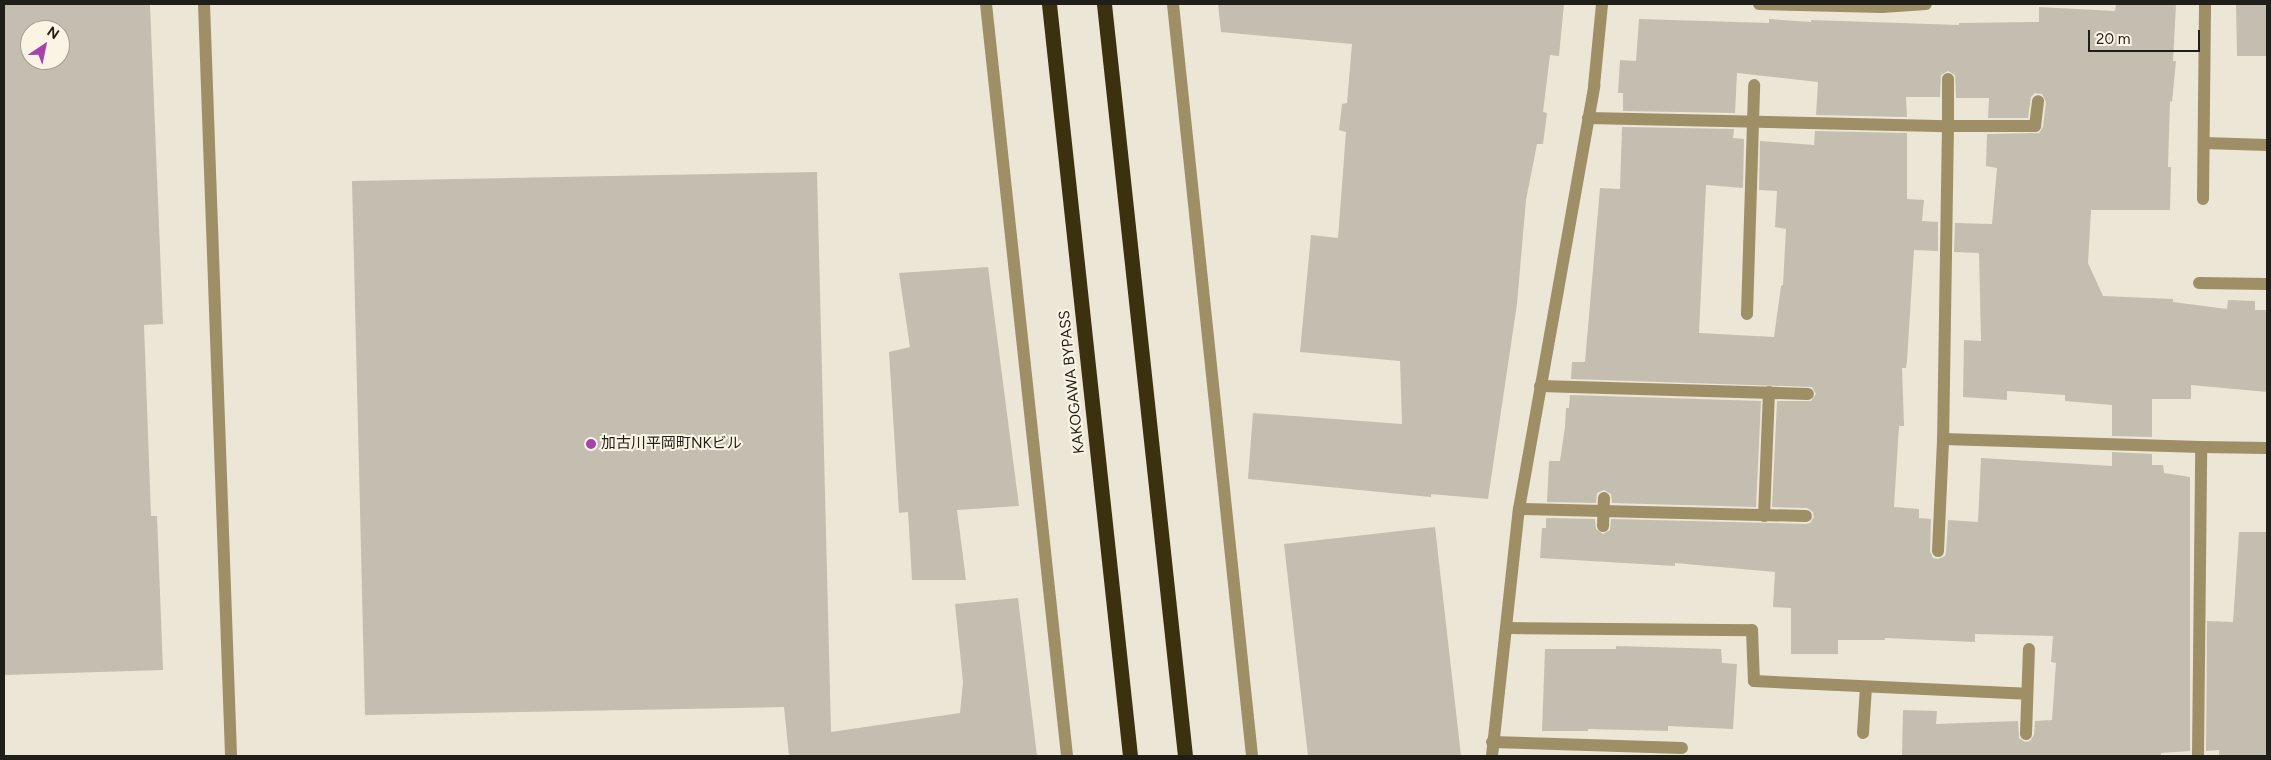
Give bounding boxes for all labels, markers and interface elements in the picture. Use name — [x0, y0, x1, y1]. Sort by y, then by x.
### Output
north arrow — [20, 20, 70, 70]
scale bar — [2091, 20, 2204, 52]
text: N — [44, 23, 62, 43]
text: 20 m — [2096, 30, 2130, 48]
street label: KAKOGAWA BYPASS — [1056, 309, 1088, 455]
place label: 加古川平岡町NKビル — [601, 435, 742, 453]
marker: 加古川平岡町NKビル — [585, 438, 597, 450]

